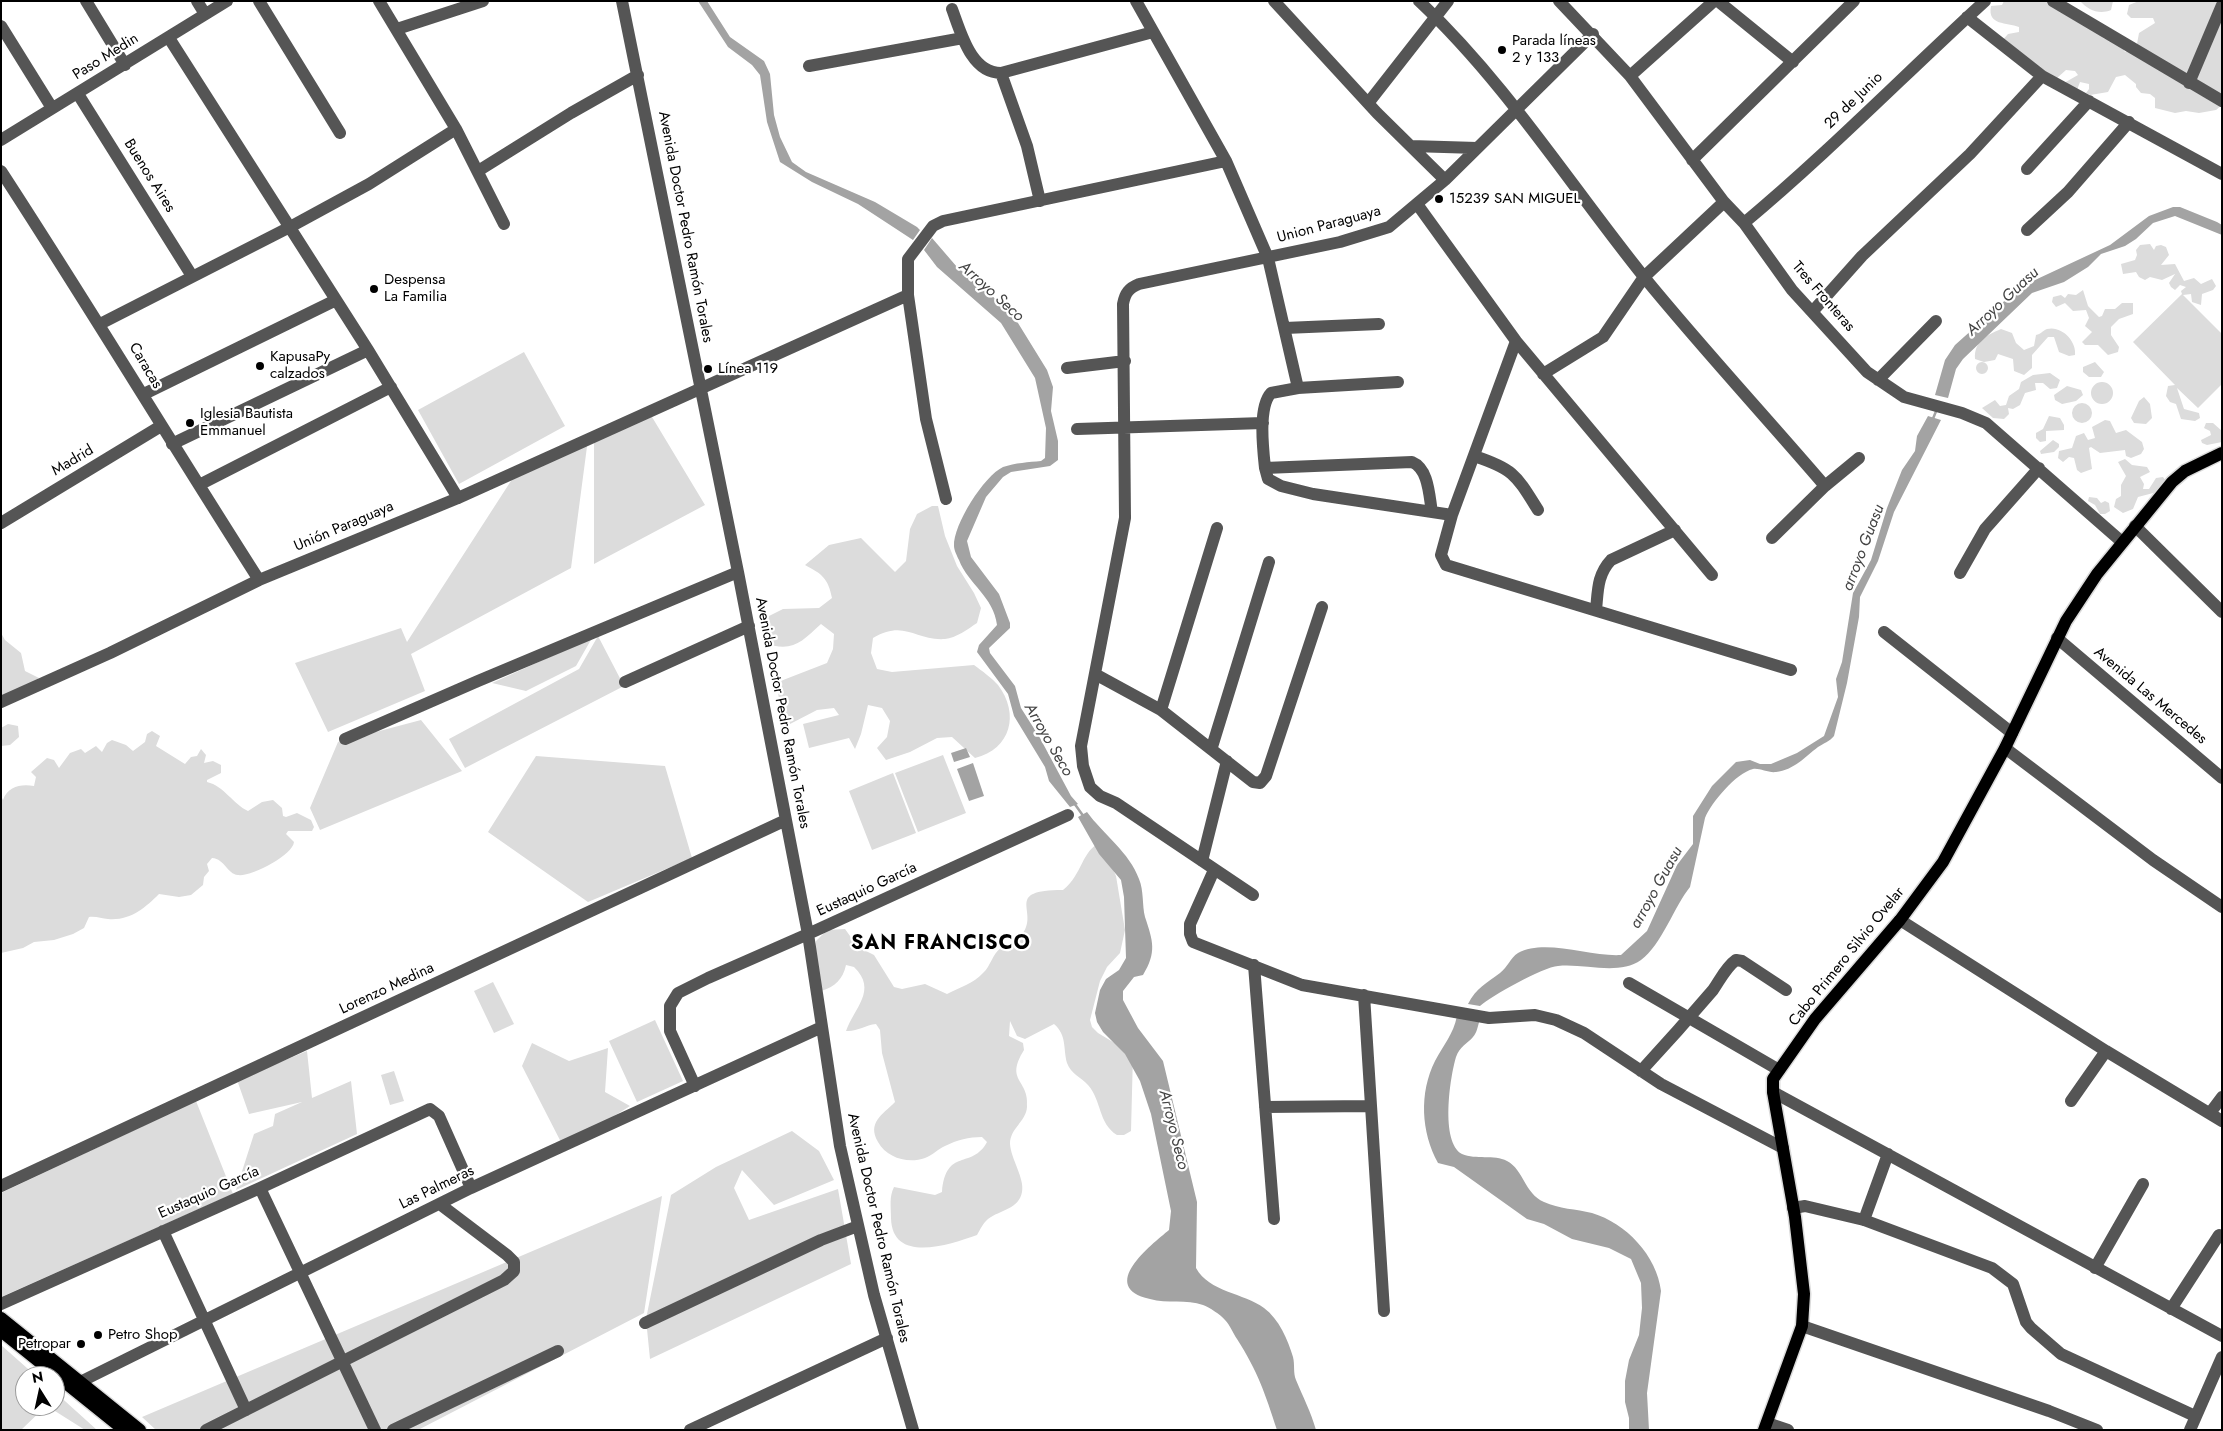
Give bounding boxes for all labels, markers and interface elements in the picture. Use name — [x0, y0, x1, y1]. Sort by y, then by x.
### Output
street label: Paso Medin — [70, 30, 142, 84]
place label: Parada líneas 2 y 133 — [1512, 32, 1596, 67]
marker: Parada líneas 2 y 133 — [1496, 44, 1508, 56]
street label: 29 de Junio — [1821, 69, 1887, 133]
street label: Avenida Doctor Pedro Ramón Torales — [654, 110, 716, 344]
street label: Buenos Aires — [119, 136, 179, 216]
place label: 15239 SAN MIGUEL — [1449, 190, 1580, 208]
marker: 15239 SAN MIGUEL — [1433, 193, 1445, 205]
street label: Union Paraguaya — [1275, 203, 1383, 247]
water label: Arroyo Seco — [954, 258, 1028, 326]
street label: Tres Fronteras — [1788, 258, 1858, 336]
water label: Arroyo Guasu — [1963, 264, 2043, 340]
place label: Despensa La Familia — [384, 271, 447, 306]
marker: Despensa La Familia — [368, 283, 380, 295]
street label: Caracas — [124, 340, 166, 392]
place label: KapusaPy calzados — [270, 348, 330, 383]
marker: KapusaPy calzados — [254, 360, 266, 372]
place label: Línea 119 — [718, 360, 778, 378]
marker: Línea 119 — [702, 363, 714, 375]
place label: Iglesia Bautista Emmanuel — [200, 405, 293, 440]
marker: Iglesia Bautista Emmanuel — [184, 417, 196, 429]
street label: Madrid — [49, 442, 97, 480]
street label: Unión Paraguaya — [291, 498, 397, 556]
water label: arroyo Guasu — [1839, 502, 1889, 594]
street label: Avenida Doctor Pedro Ramón Torales — [751, 596, 813, 830]
street label: Avenida Las Mercedes — [2090, 644, 2210, 748]
water label: Arroyo Seco — [1019, 700, 1077, 780]
water label: arroyo Guasu — [1627, 844, 1687, 932]
street label: Eustaquio García — [814, 859, 920, 921]
street label: Cabo Primero Silvio Ovelar — [1785, 884, 1909, 1030]
district label: SAN FRANCISCO — [849, 932, 1033, 956]
street label: Lorenzo Medina — [337, 959, 437, 1019]
water label: Arroyo Seco — [1154, 1088, 1192, 1172]
street label: Avenida Doctor Pedro Ramón Torales — [843, 1111, 913, 1345]
street label: Las Palmeras — [397, 1162, 477, 1214]
street label: Eustaquio García — [156, 1163, 262, 1223]
place label: Petro Shop — [108, 1326, 178, 1344]
marker: Petro Shop — [92, 1329, 104, 1341]
place label: Petropar — [18, 1335, 71, 1353]
marker: Petropar — [75, 1338, 87, 1350]
north arrow — [15, 1366, 65, 1416]
text: N — [30, 1366, 45, 1388]

